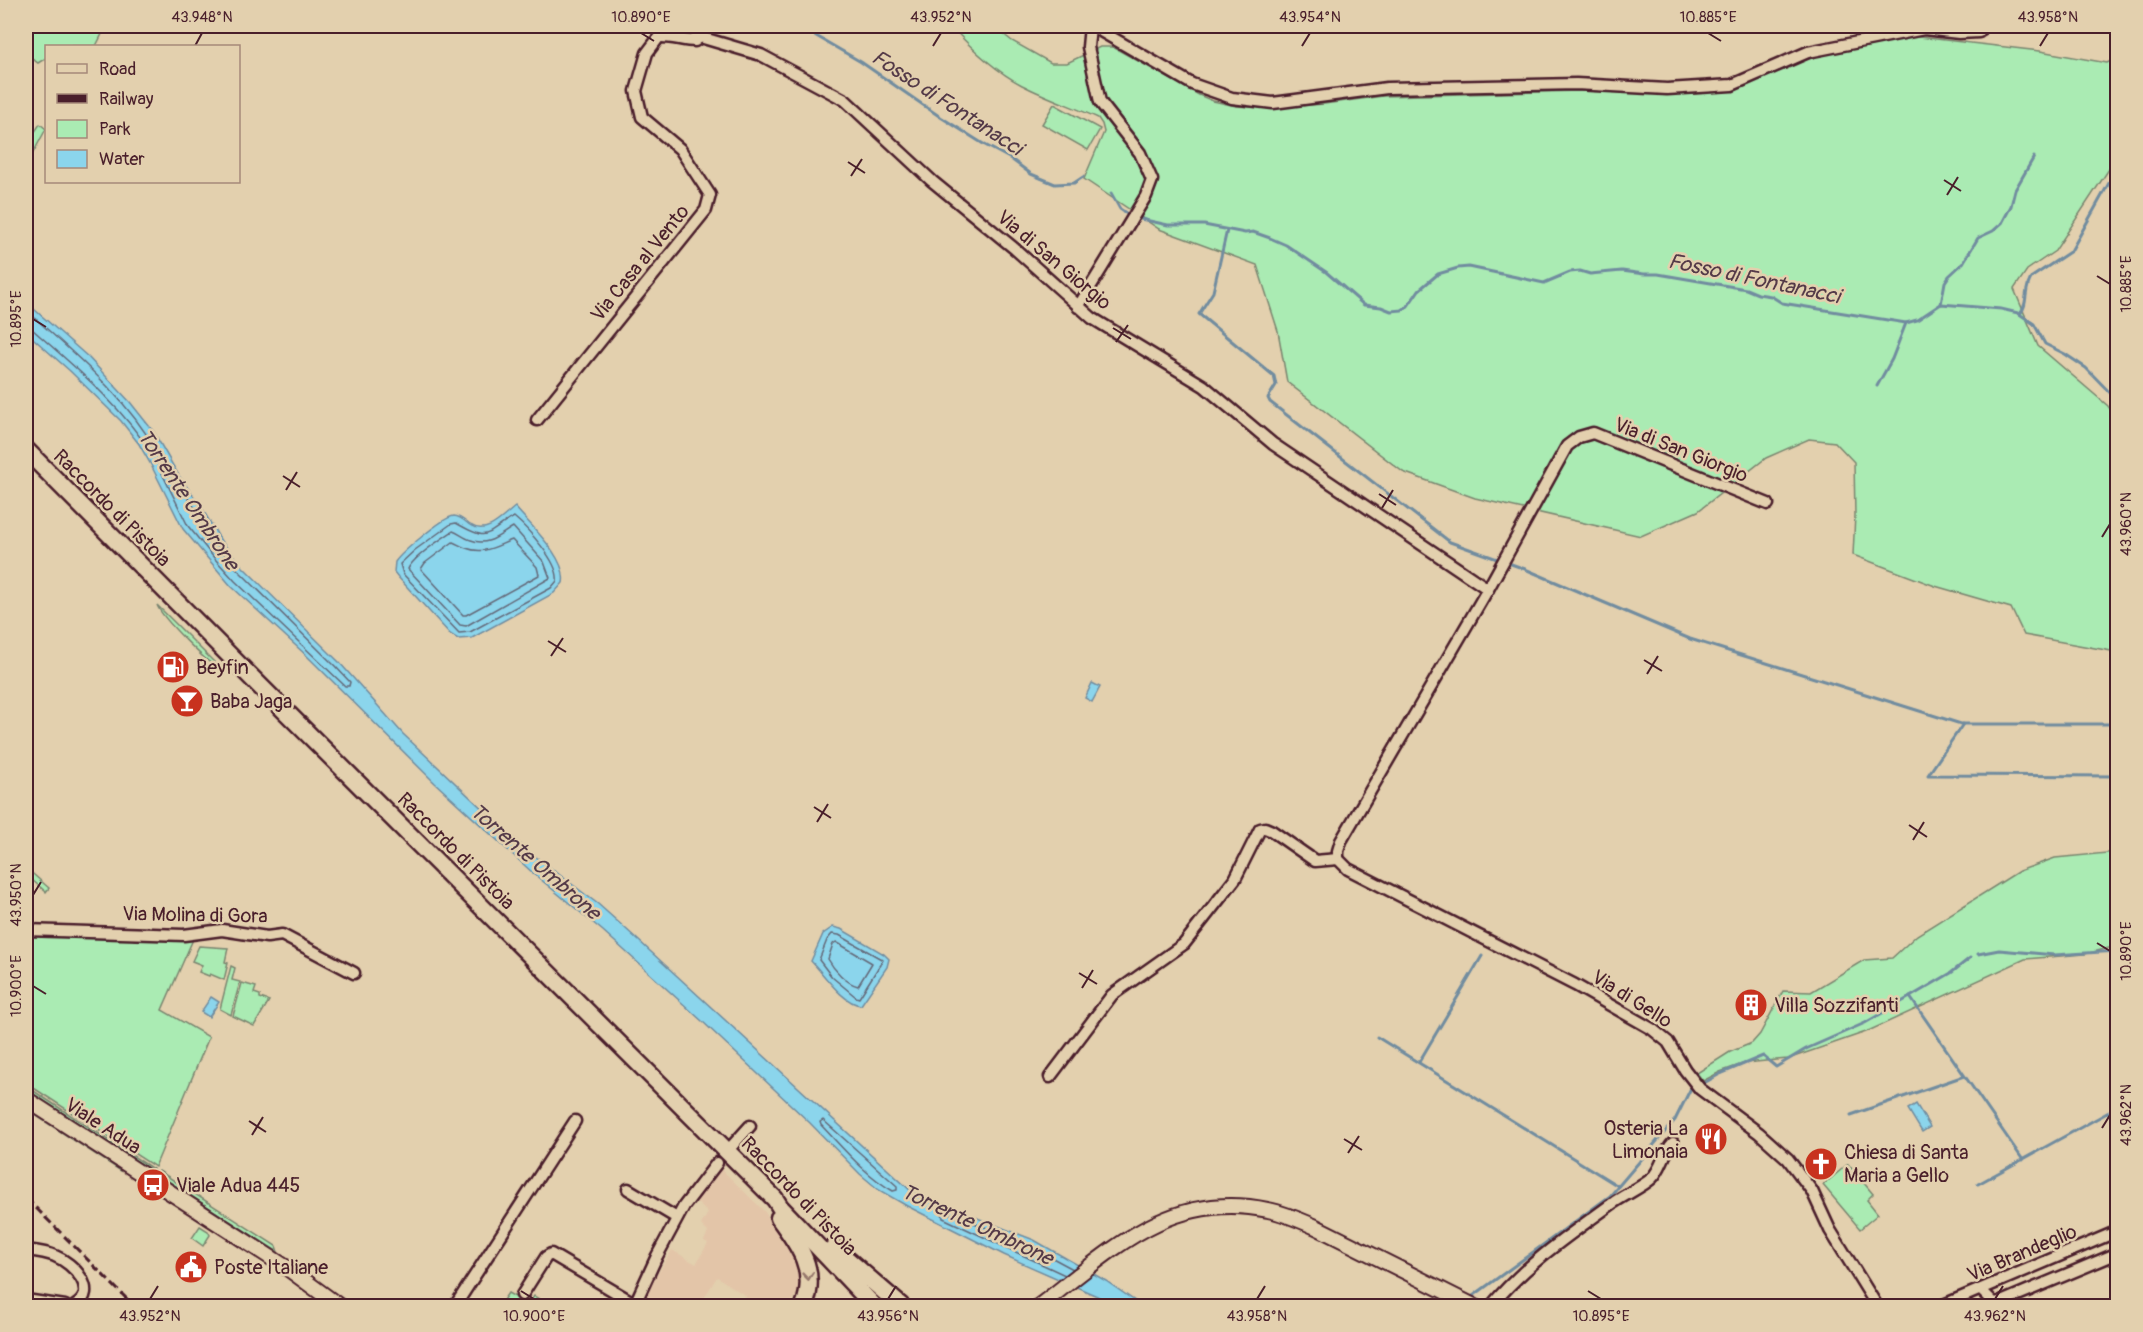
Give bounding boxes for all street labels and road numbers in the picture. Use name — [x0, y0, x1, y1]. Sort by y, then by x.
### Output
street label: Via Casa al Vento — [585, 199, 695, 326]
street label: Via di San Giorgio — [992, 205, 1117, 315]
street label: Via di San Giorgio — [1611, 412, 1752, 488]
street label: Raccordo di Pistoia — [48, 444, 176, 572]
street label: Raccordo di Pistoia — [392, 787, 520, 915]
street label: Via Molina di Gora — [122, 901, 268, 929]
street label: Via di Gello — [1587, 964, 1677, 1034]
street label: Viale Adua — [60, 1092, 146, 1160]
street label: Raccordo di Pistoia — [736, 1131, 862, 1261]
street label: Via Brandeglio — [1963, 1219, 2081, 1287]

